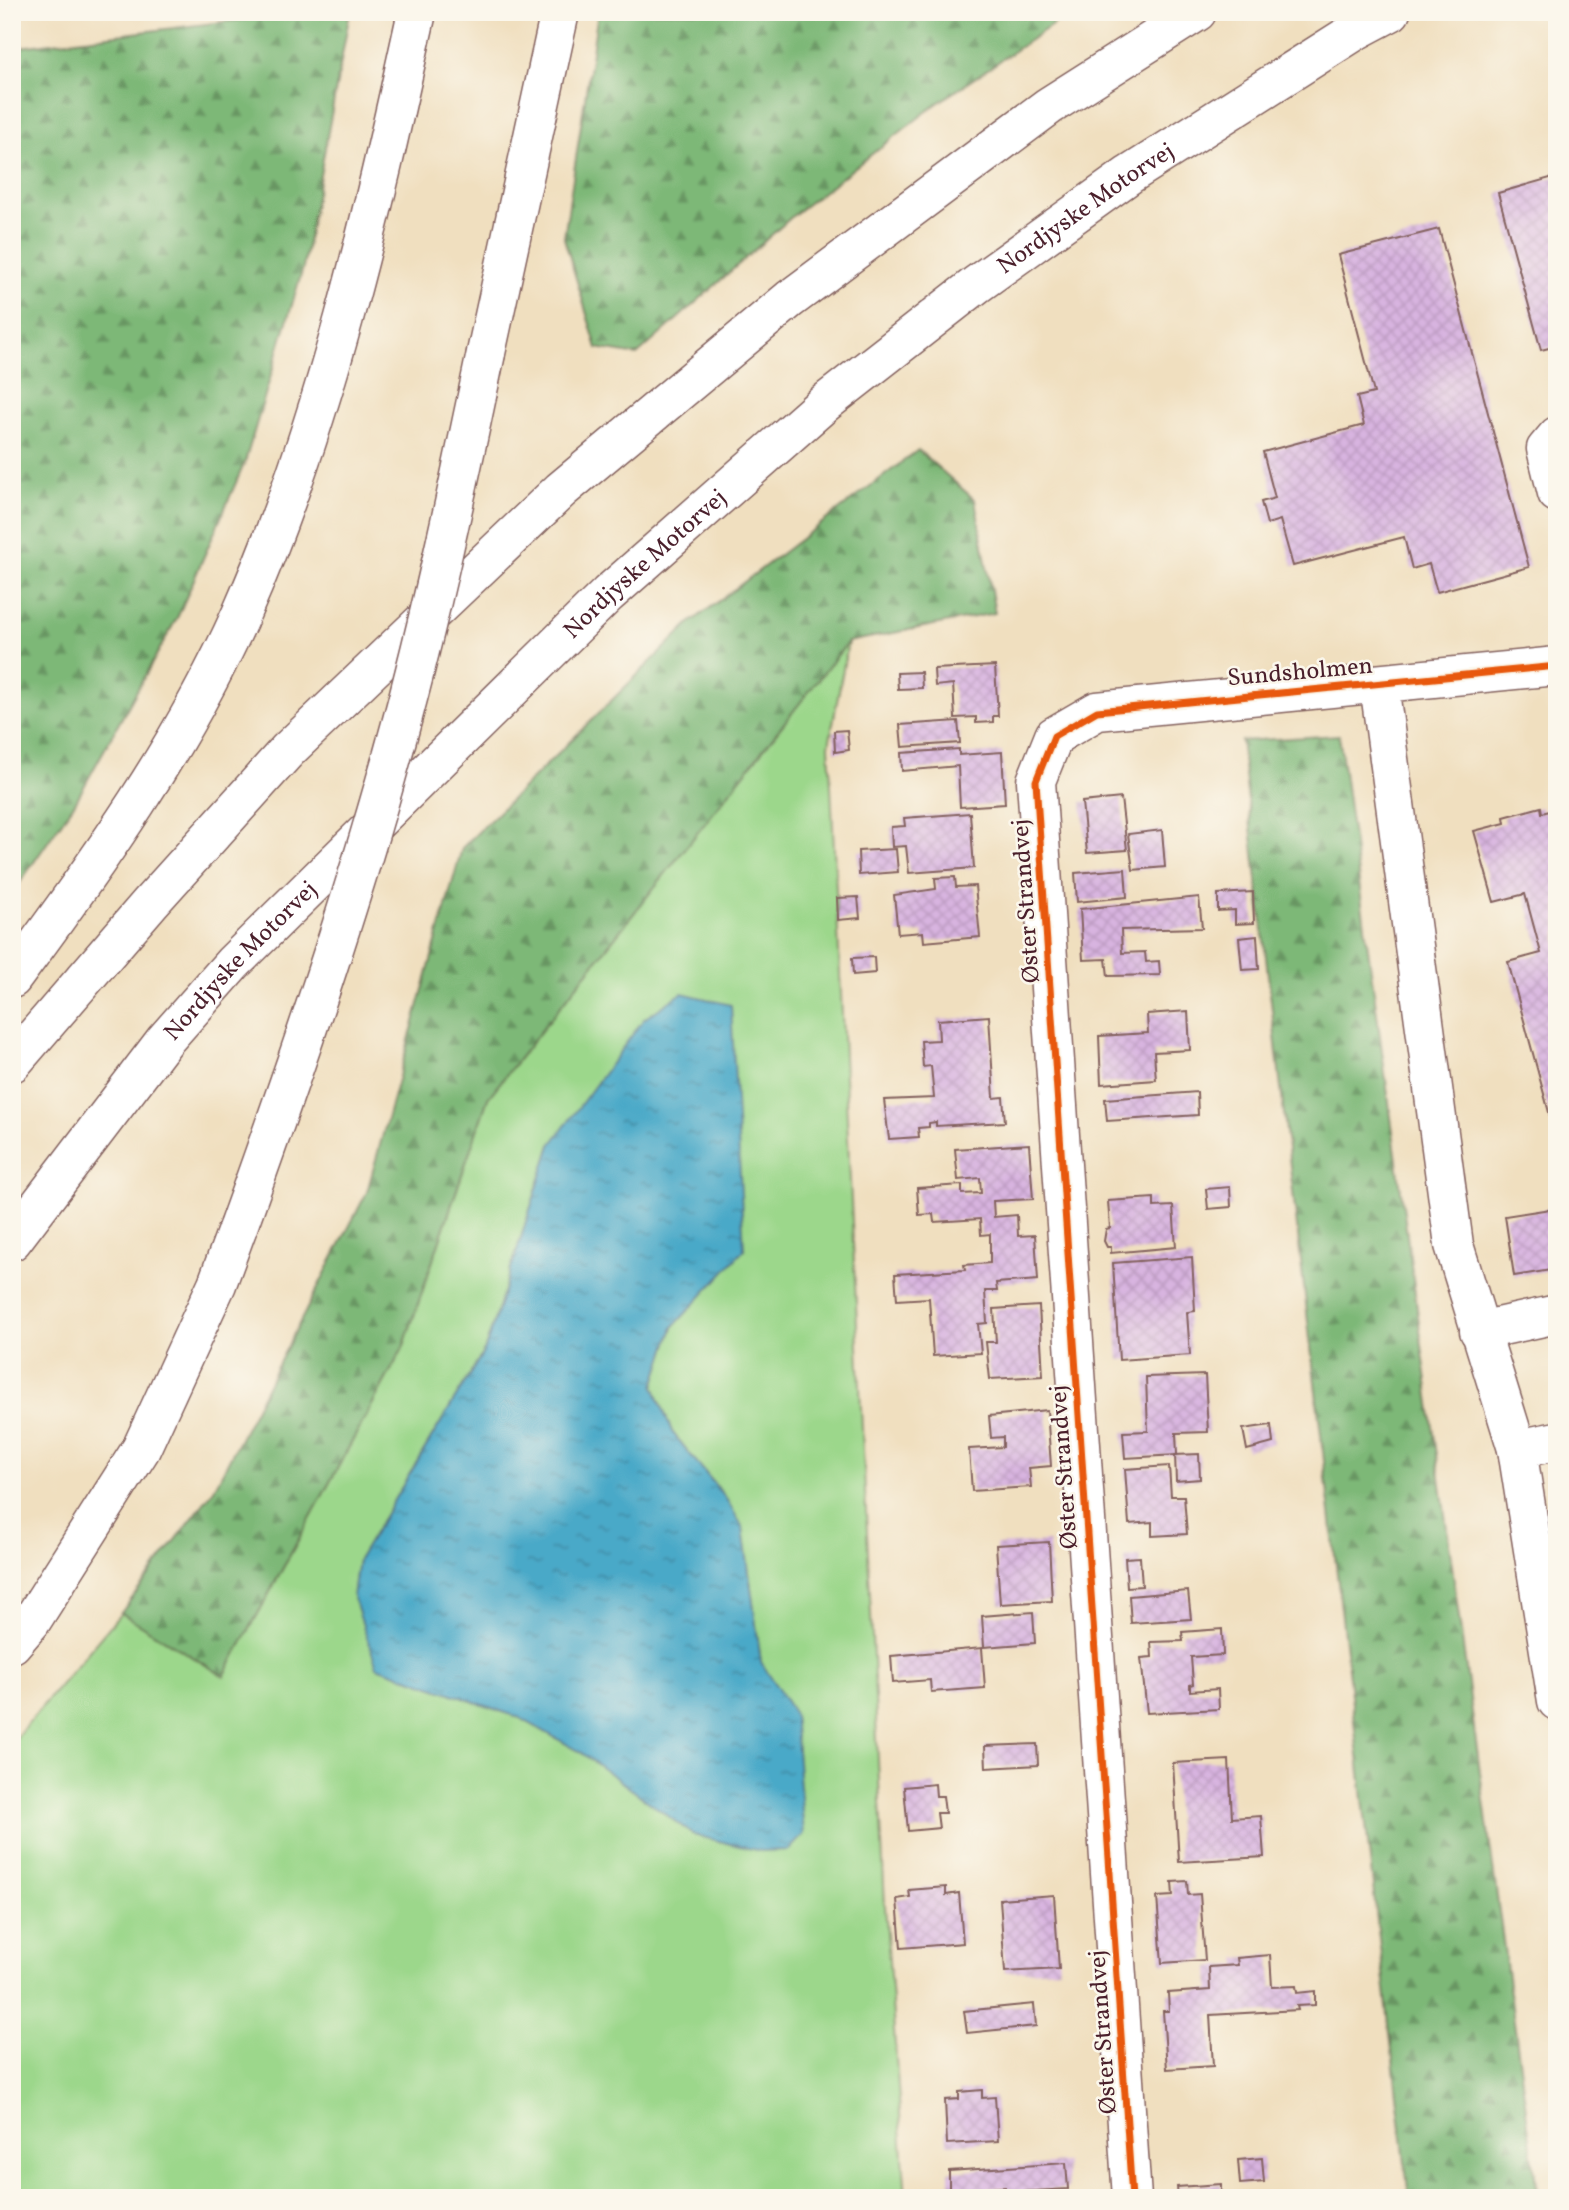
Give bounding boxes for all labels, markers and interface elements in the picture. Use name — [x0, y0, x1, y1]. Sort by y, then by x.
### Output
street label: Nordjyske Motorvej — [991, 135, 1182, 283]
street label: Nordjyske Motorvej — [557, 482, 735, 648]
street label: Sundsholmen — [1226, 650, 1374, 696]
street label: Øster Strandvej — [1004, 818, 1050, 984]
street label: Nordjyske Motorvej — [157, 874, 326, 1049]
street label: Øster Strandvej — [1042, 1384, 1088, 1550]
street label: Øster Strandvej — [1081, 1949, 1127, 2115]

